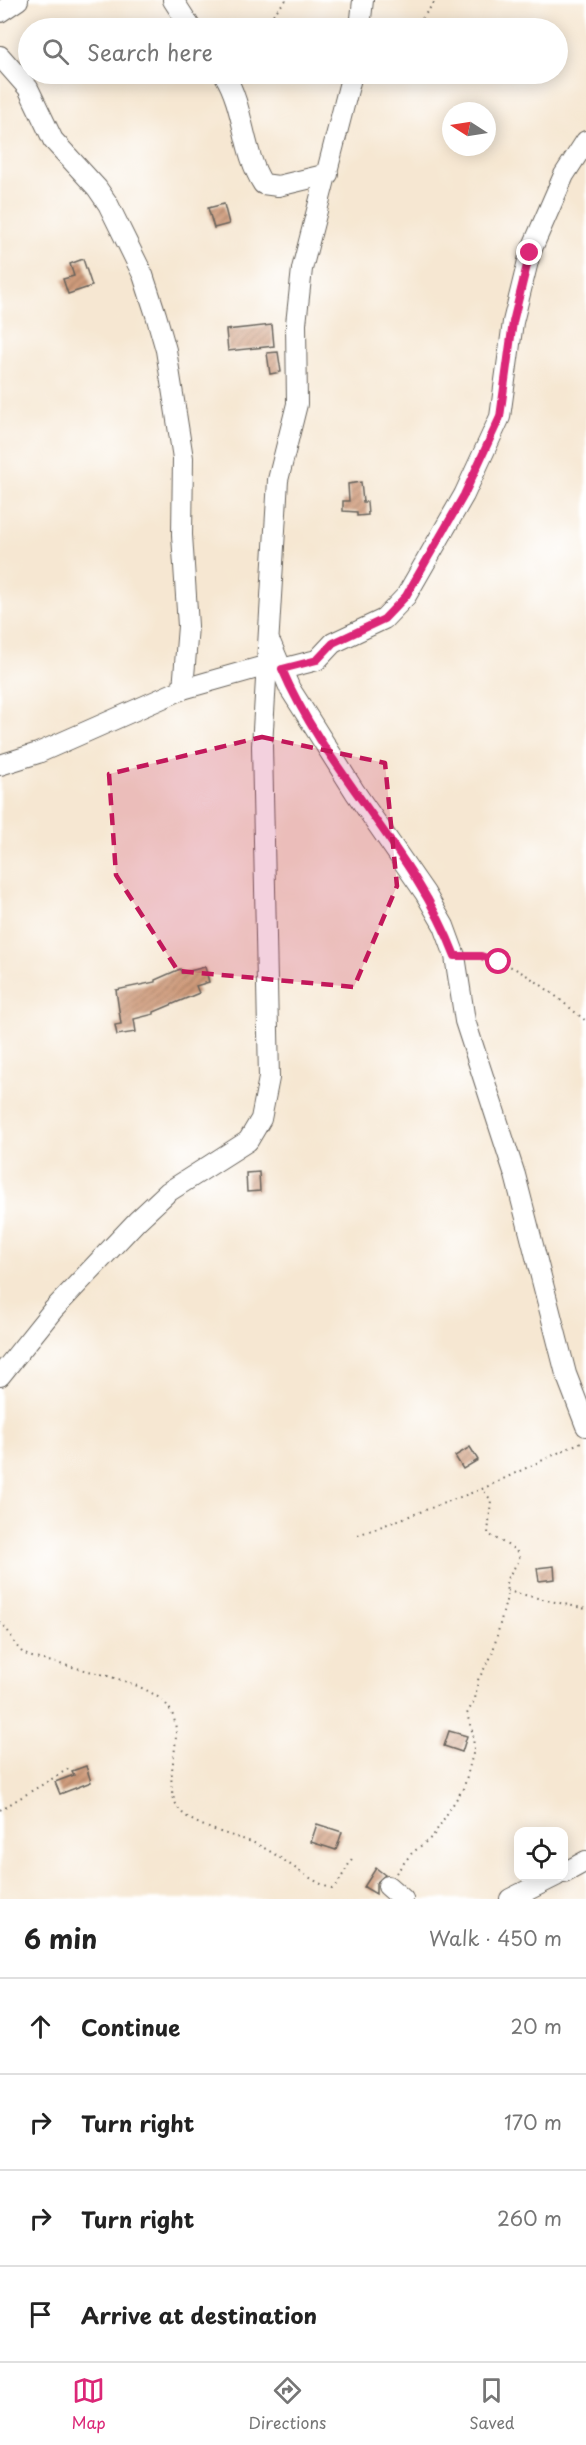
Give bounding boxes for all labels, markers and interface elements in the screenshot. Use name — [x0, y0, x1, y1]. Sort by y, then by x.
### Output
search box — [18, 18, 568, 84]
icon: search — [39, 35, 72, 68]
text: Search here — [87, 35, 213, 68]
north arrow — [442, 102, 496, 156]
route end — [516, 239, 542, 265]
route start — [485, 948, 511, 974]
map controls — [514, 1827, 568, 1881]
button: locate — [514, 1827, 568, 1881]
text: 6 min — [24, 1919, 97, 1958]
text: Walk · 450 m — [429, 1923, 562, 1953]
icon: ahead — [24, 2010, 57, 2043]
text: Continue — [81, 2010, 180, 2043]
text: 20 m — [510, 2011, 562, 2041]
icon: right — [24, 2106, 57, 2139]
text: Turn right — [81, 2106, 194, 2139]
text: 170 m — [504, 2107, 562, 2137]
icon: right — [24, 2202, 57, 2235]
text: Turn right — [81, 2202, 194, 2235]
text: 260 m — [497, 2203, 562, 2233]
icon: arrive — [24, 2298, 57, 2331]
text: Arrive at destination — [81, 2298, 317, 2331]
tab: Map — [71, 2374, 106, 2434]
tab: Directions — [248, 2374, 326, 2434]
tab: Saved — [469, 2374, 515, 2434]

